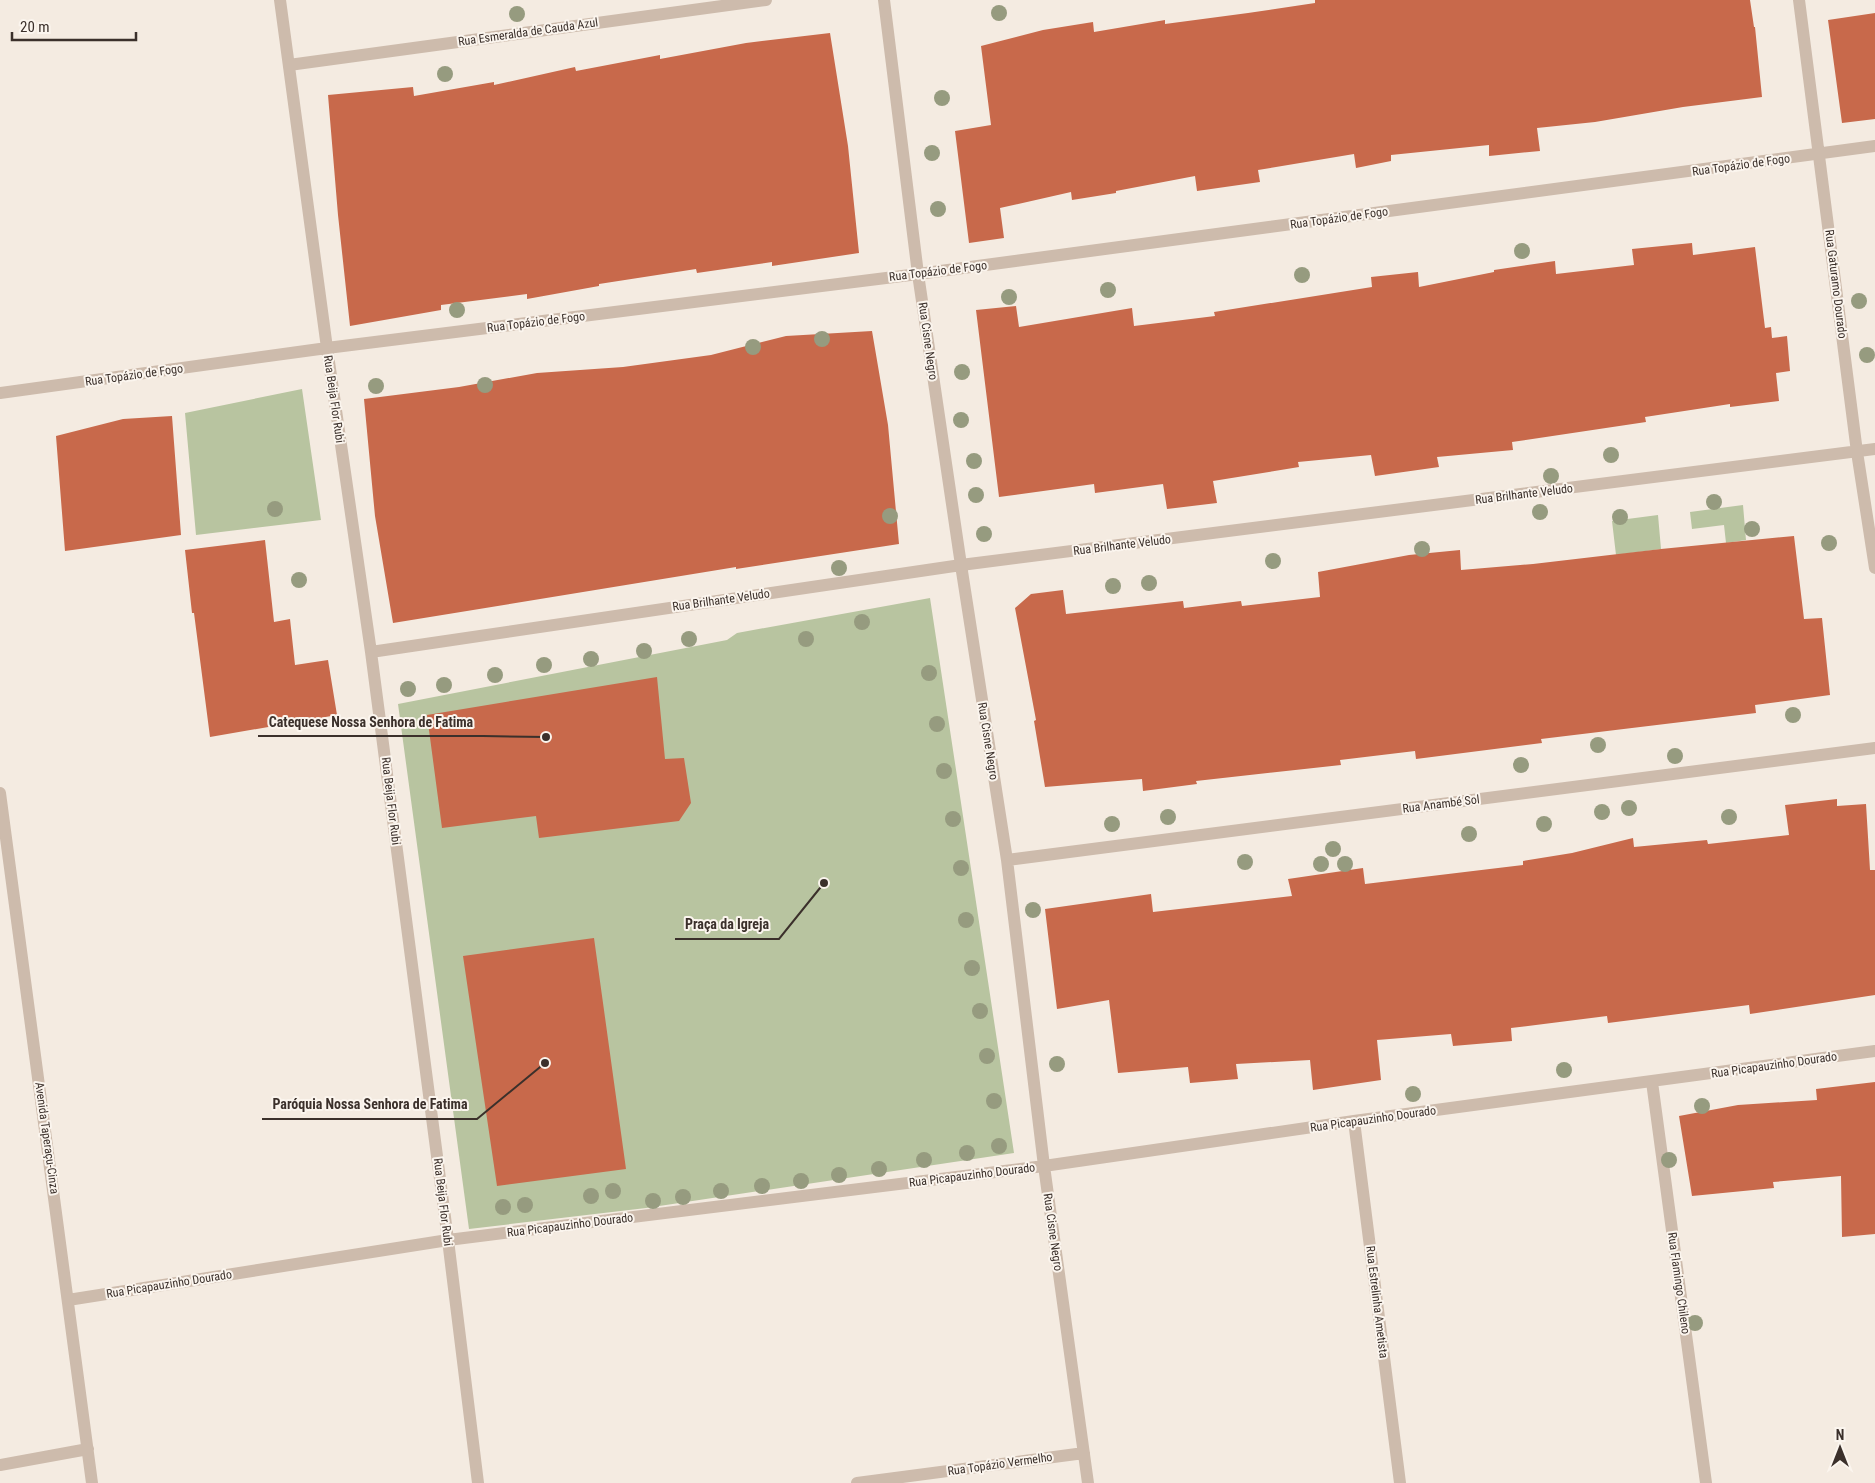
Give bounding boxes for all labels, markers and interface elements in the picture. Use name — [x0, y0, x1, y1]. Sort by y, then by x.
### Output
scale bar — [12, 10, 136, 42]
street label: Rua Esmeralda de Cauda Azul — [457, 15, 599, 49]
text: 20 m — [20, 18, 50, 36]
street label: Rua Topázio de Fogo — [1691, 151, 1791, 179]
street label: Rua Topázio de Fogo — [1289, 204, 1389, 232]
street label: Rua Gaturamo Dourado — [1822, 229, 1850, 339]
street label: Rua Topázio de Fogo — [888, 258, 988, 284]
street label: Rua Cisne Negro — [916, 301, 940, 381]
street label: Rua Topázio de Fogo — [486, 309, 586, 335]
street label: Rua Beija Flor Rubi — [321, 354, 347, 444]
street label: Rua Topázio de Fogo — [84, 361, 184, 389]
street label: Rua Brilhante Veludo — [1474, 481, 1574, 507]
street label: Rua Brilhante Veludo — [1072, 532, 1172, 558]
street label: Rua Brilhante Veludo — [671, 586, 771, 614]
street label: Rua Cisne Negro — [975, 701, 1001, 781]
callout: Catequese Nossa Senhora de Fatima — [258, 707, 483, 736]
text: Catequese Nossa Senhora de Fatima — [269, 714, 474, 730]
street label: Rua Beija Flor Rubi — [379, 756, 403, 846]
street label: Rua Anambé Sol — [1402, 792, 1480, 816]
callout: Praça da Igreja — [675, 910, 779, 939]
text: Praça da Igreja — [685, 916, 769, 932]
street label: Rua Picapauzinho Dourado — [1710, 1049, 1838, 1081]
street label: Avenida Taperaçu-Cinza — [32, 1081, 62, 1195]
callout: Paróquia Nossa Senhora de Fatima — [262, 1090, 477, 1119]
text: Paróquia Nossa Senhora de Fatima — [272, 1096, 468, 1112]
street label: Rua Picapauzinho Dourado — [1309, 1103, 1437, 1135]
street label: Rua Beija Flor Rubi — [431, 1157, 455, 1247]
street label: Rua Picapauzinho Dourado — [908, 1160, 1036, 1190]
street label: Rua Cisne Negro — [1041, 1192, 1065, 1272]
street label: Rua Picapauzinho Dourado — [506, 1210, 634, 1240]
street label: Rua Flamingo Chileno — [1665, 1231, 1693, 1335]
street label: Rua Estrelinha Ametista — [1363, 1245, 1391, 1359]
street label: Rua Picapauzinho Dourado — [105, 1267, 233, 1301]
north arrow — [1815, 1423, 1865, 1473]
text: N — [1836, 1427, 1844, 1443]
street label: Rua Topázio Vermelho — [947, 1450, 1053, 1478]

